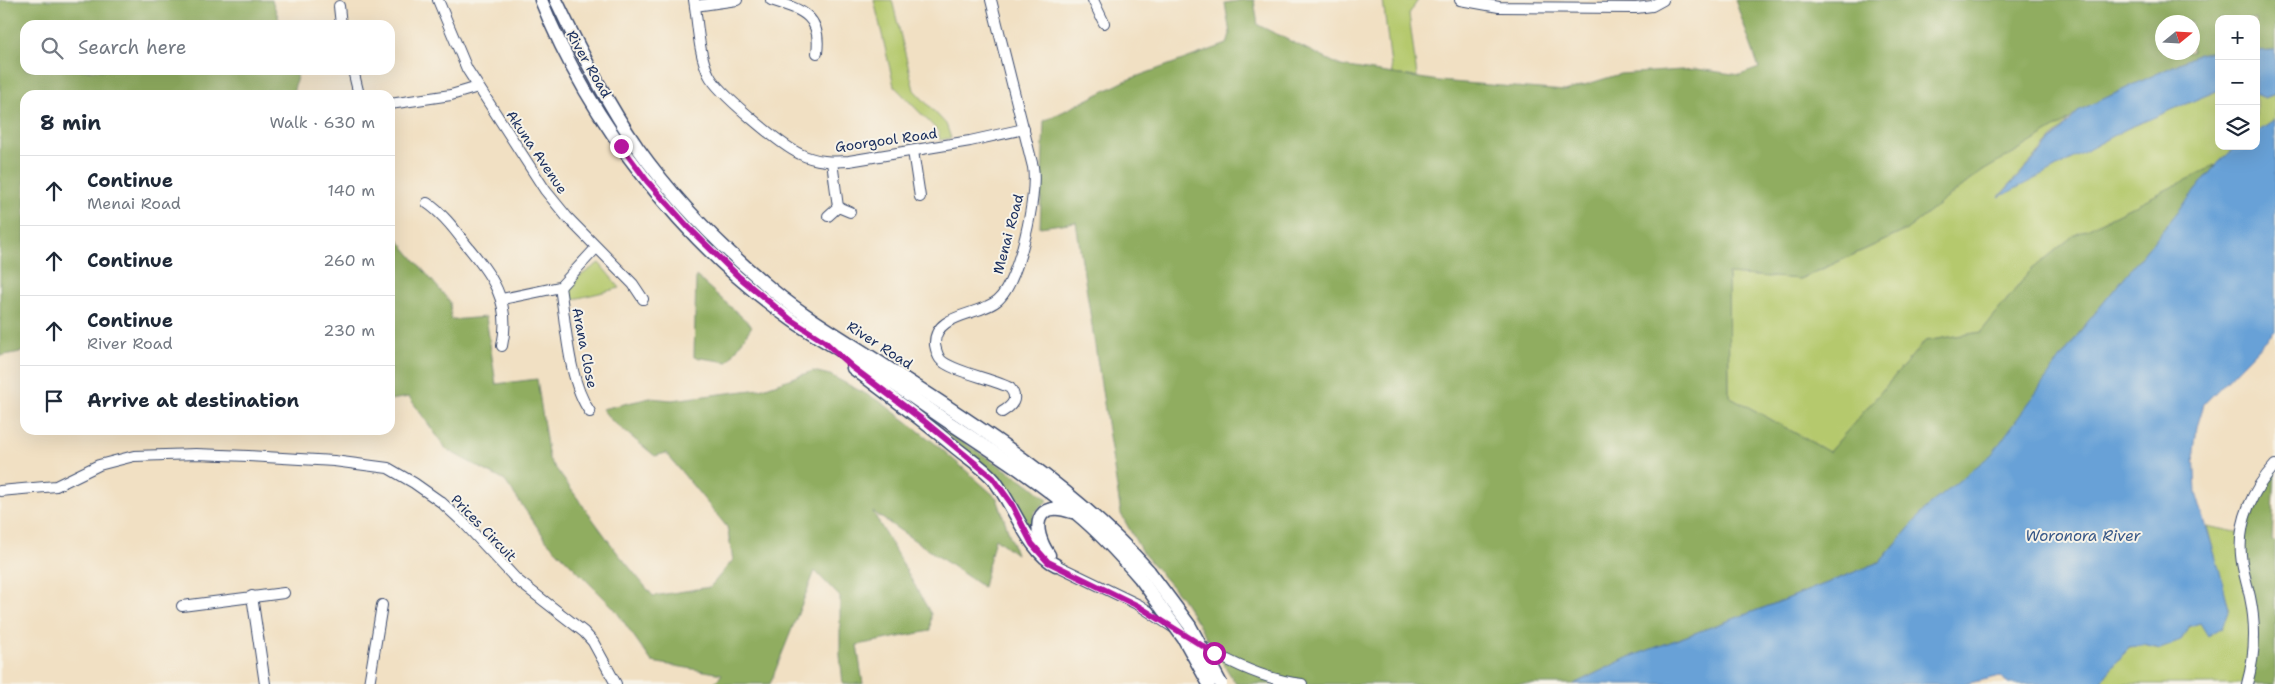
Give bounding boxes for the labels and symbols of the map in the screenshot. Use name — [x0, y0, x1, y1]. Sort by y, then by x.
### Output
north arrow — [2155, 15, 2200, 60]
street label: River Road — [562, 27, 616, 101]
street label: Akuna Avenue — [502, 107, 572, 197]
street label: Goorgool Road — [834, 124, 938, 156]
route end — [610, 135, 633, 158]
street label: Menai Road — [989, 192, 1027, 276]
street label: Arana Close — [568, 306, 602, 390]
street label: River Road — [844, 317, 916, 373]
street label: Prices Circuit — [447, 491, 521, 565]
water label: Woronora River — [2025, 526, 2142, 546]
route start — [1203, 642, 1226, 665]

